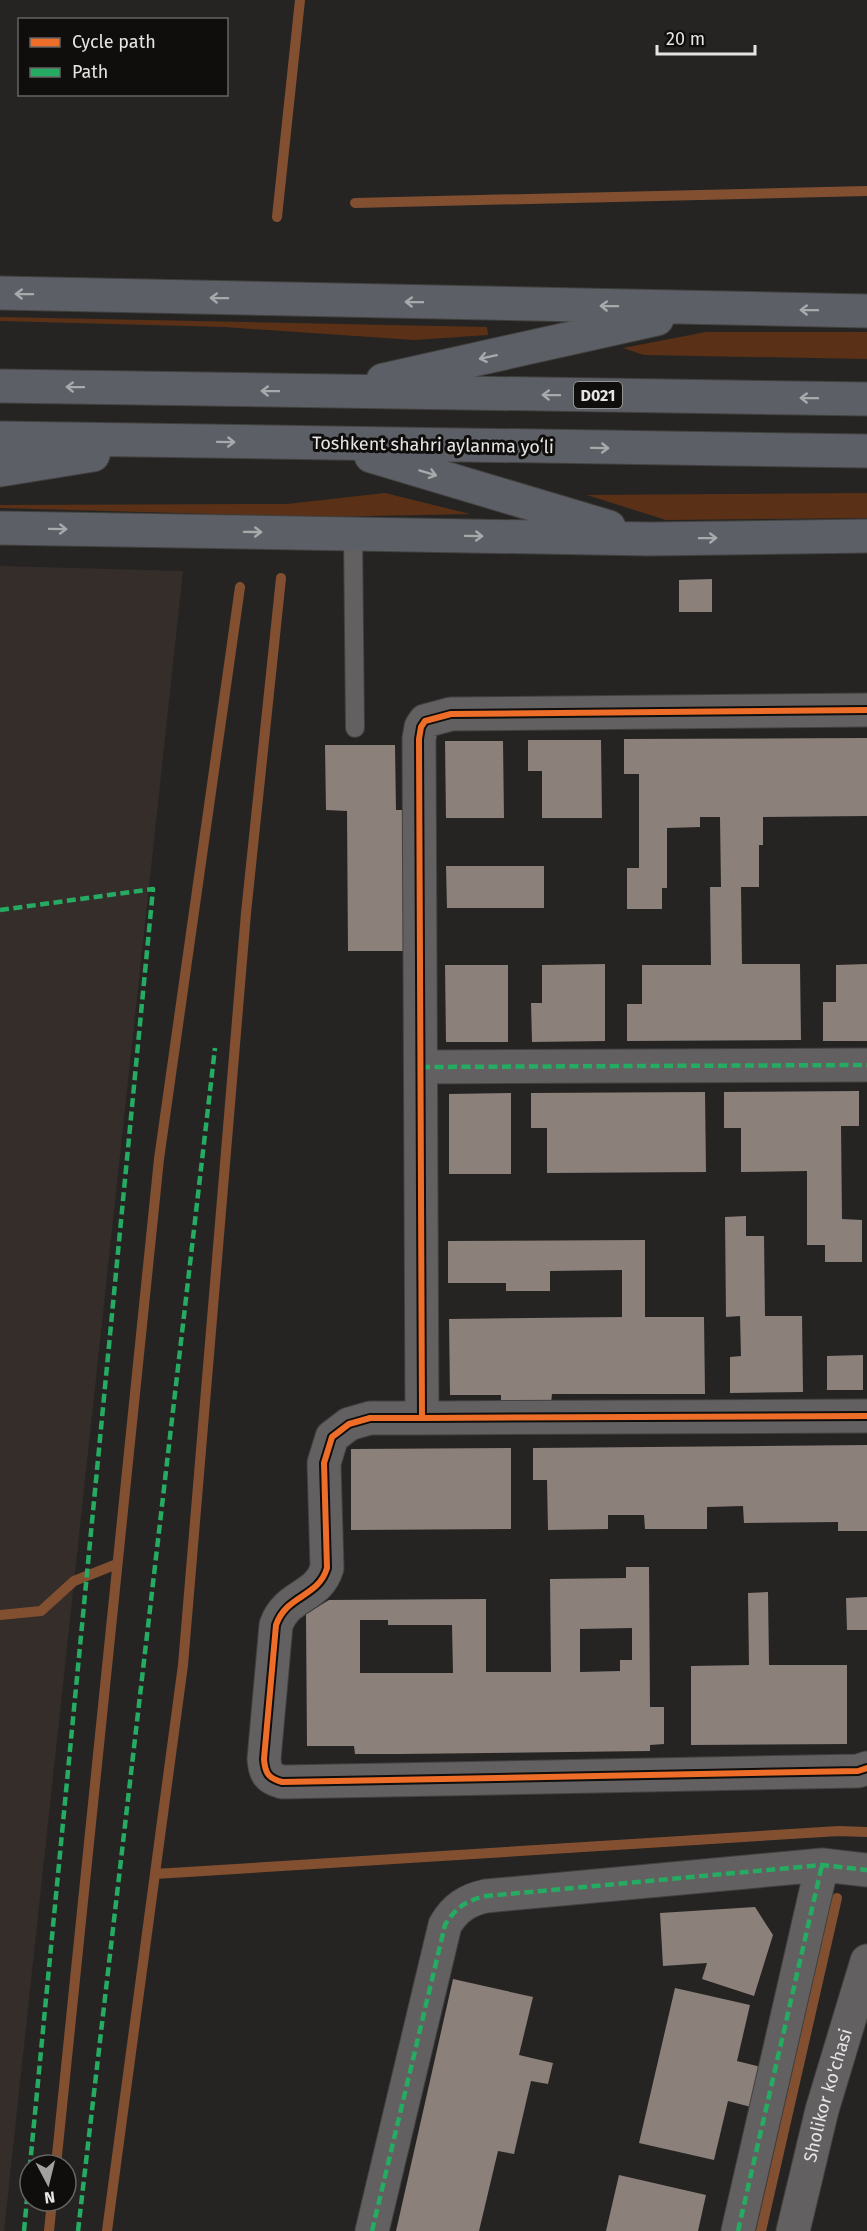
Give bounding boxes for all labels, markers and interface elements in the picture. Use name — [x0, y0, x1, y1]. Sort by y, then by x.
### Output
legend — [18, 18, 228, 96]
scale bar — [657, 18, 754, 56]
text: 20 m — [666, 28, 705, 50]
text: Cycle path — [72, 31, 156, 53]
text: Path — [72, 61, 108, 83]
one-way arrow — [14, 288, 34, 300]
one-way arrow — [209, 292, 229, 304]
one-way arrow — [404, 296, 424, 308]
one-way arrow — [599, 300, 619, 312]
one-way arrow — [799, 304, 819, 316]
one-way arrow — [479, 352, 498, 363]
one-way arrow — [66, 381, 86, 393]
road number: D021 — [574, 382, 622, 408]
one-way arrow — [261, 385, 281, 397]
one-way arrow — [541, 389, 561, 401]
one-way arrow — [799, 392, 819, 404]
street label: Toshkent shahri aylanma yoʻli — [312, 432, 554, 458]
one-way arrow — [216, 436, 236, 448]
one-way arrow — [590, 442, 610, 454]
one-way arrow — [418, 468, 437, 479]
one-way arrow — [48, 523, 68, 534]
one-way arrow — [243, 526, 263, 538]
one-way arrow — [464, 530, 484, 541]
one-way arrow — [698, 532, 718, 544]
street label: Sholikor ko'chasi — [799, 2026, 857, 2165]
north arrow — [18, 2153, 78, 2213]
text: N — [43, 2187, 56, 2207]

